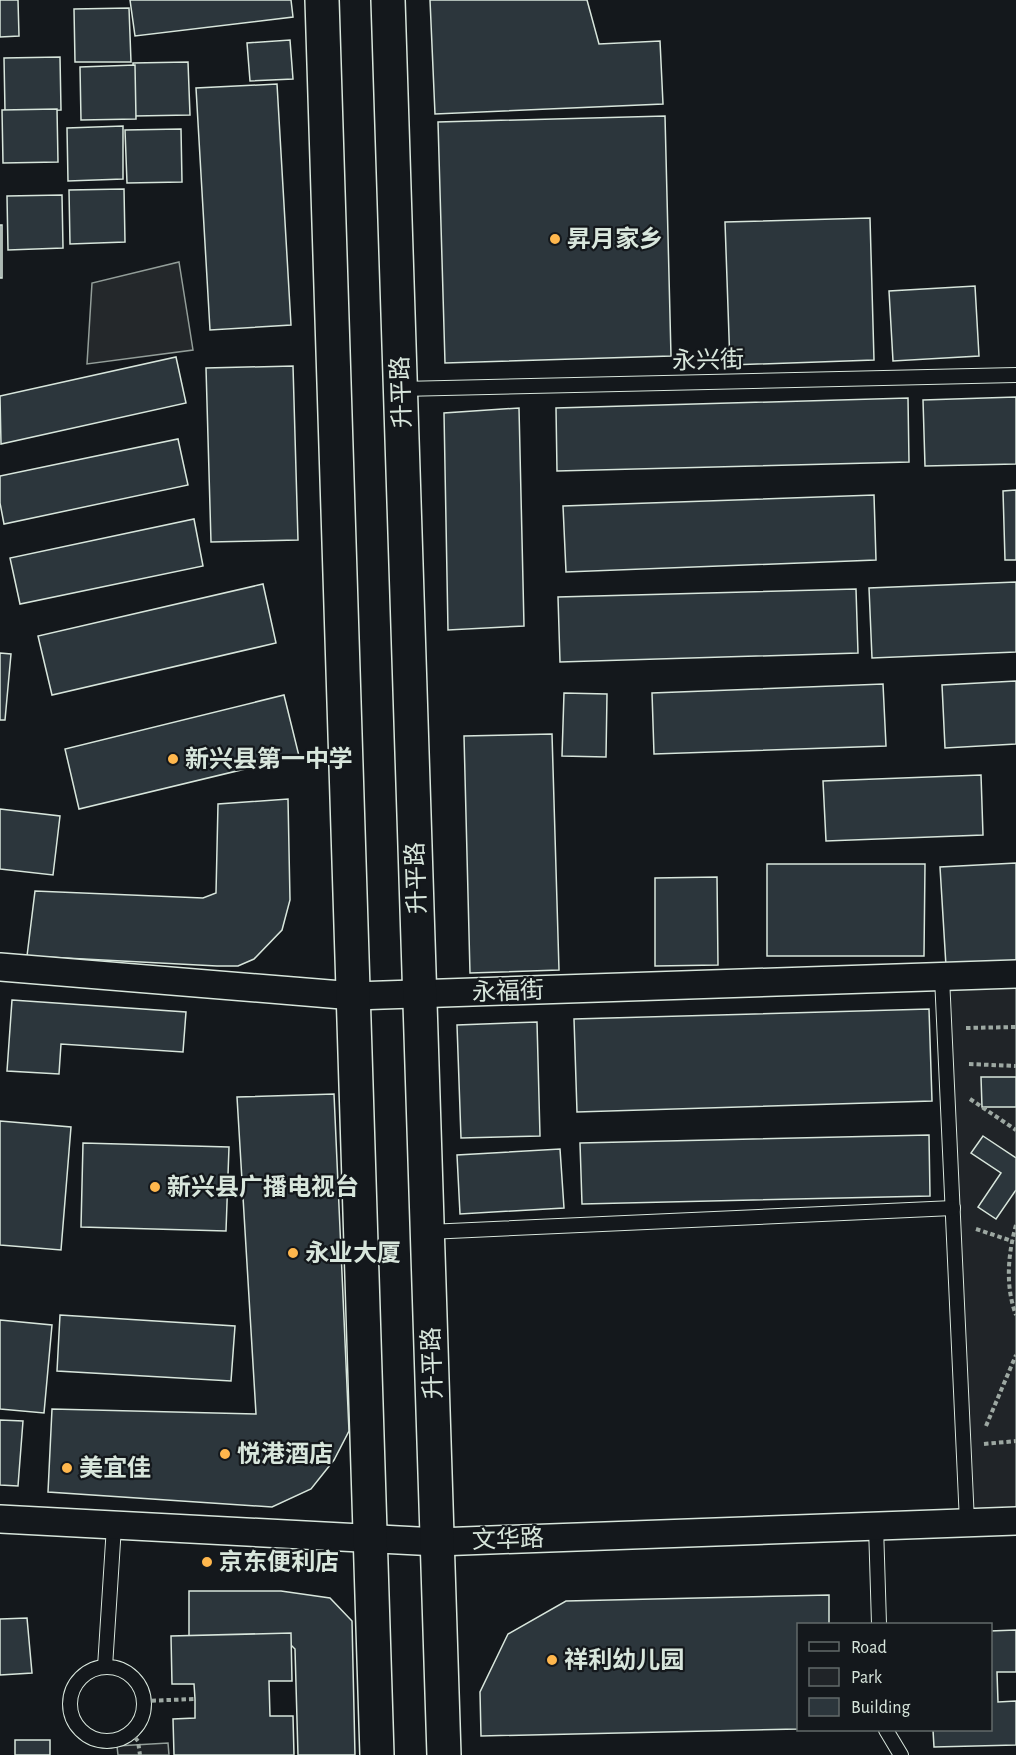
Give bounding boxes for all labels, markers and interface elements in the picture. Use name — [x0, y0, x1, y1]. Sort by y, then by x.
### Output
place label: 昇月家乡 — [567, 226, 663, 252]
marker: 昇月家乡 — [548, 232, 562, 246]
street label: 永兴街 — [672, 346, 744, 374]
street label: 升平路 — [387, 356, 415, 428]
place label: 新兴县第一中学 — [185, 746, 353, 772]
marker: 新兴县第一中学 — [166, 752, 180, 766]
street label: 升平路 — [402, 842, 430, 914]
street label: 永福街 — [472, 977, 544, 1005]
place label: 新兴县广播电视台 — [167, 1174, 359, 1200]
marker: 新兴县广播电视台 — [148, 1180, 162, 1194]
place label: 永业大厦 — [305, 1240, 401, 1266]
marker: 永业大厦 — [286, 1246, 300, 1260]
street label: 升平路 — [418, 1327, 446, 1399]
place label: 悦港酒店 — [237, 1441, 333, 1467]
marker: 悦港酒店 — [218, 1447, 232, 1461]
place label: 美宜佳 — [79, 1455, 151, 1481]
marker: 美宜佳 — [60, 1461, 74, 1475]
street label: 文华路 — [472, 1525, 544, 1553]
place label: 京东便利店 — [219, 1549, 339, 1575]
marker: 京东便利店 — [200, 1555, 214, 1569]
legend — [797, 1623, 992, 1731]
text: Road — [851, 1639, 887, 1657]
place label: 祥利幼儿园 — [564, 1647, 684, 1673]
marker: 祥利幼儿园 — [545, 1653, 559, 1667]
text: Park — [851, 1669, 883, 1687]
text: Building — [851, 1699, 911, 1717]

